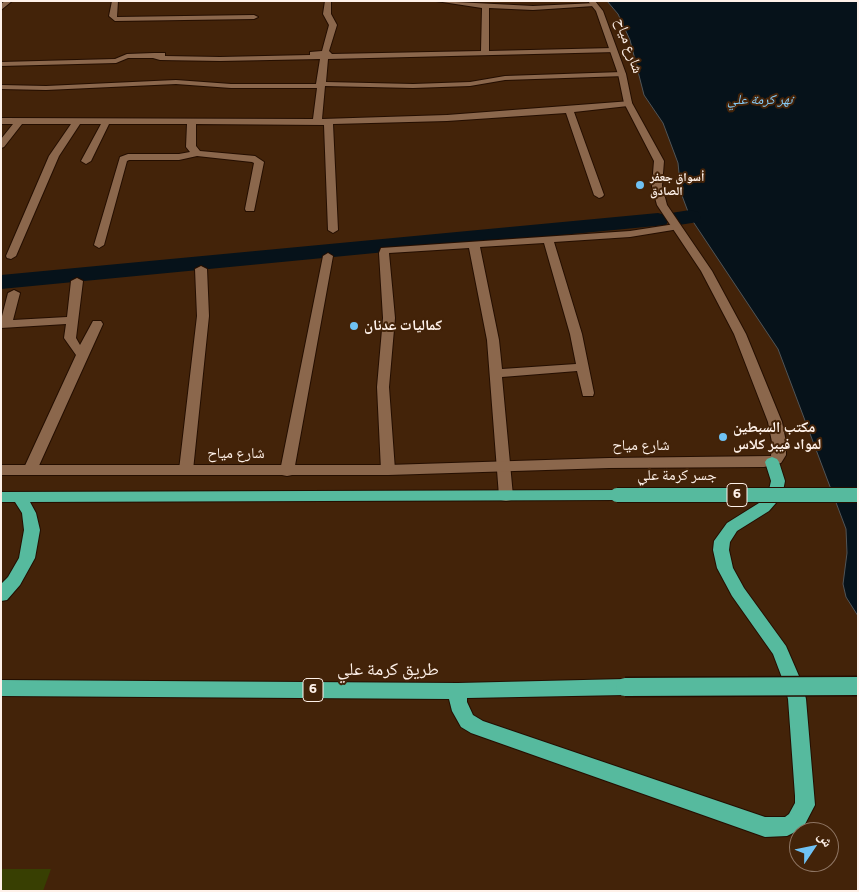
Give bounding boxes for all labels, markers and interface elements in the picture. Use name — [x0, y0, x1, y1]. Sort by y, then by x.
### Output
street label: شارع مياح — [610, 16, 646, 76]
water label: نهر كرمة علي — [727, 93, 793, 109]
place label: أسواق جعفر الصادق — [650, 171, 704, 199]
marker: أسواق جعفر الصادق — [634, 179, 646, 191]
place label: كماليات عدنان — [364, 317, 442, 335]
marker: كماليات عدنان — [348, 320, 360, 332]
place label: مكتب السبطين لمواد فيبر كلاس — [733, 419, 821, 454]
marker: مكتب السبطين لمواد فيبر كلاس — [717, 431, 729, 443]
street label: شارع مياح — [612, 437, 670, 455]
street label: شارع مياح — [207, 445, 265, 463]
street label: جسر كرمة علي — [637, 467, 717, 485]
road number: 6 — [727, 484, 747, 506]
street label: طريق كرمة علي — [337, 660, 439, 682]
road number: 6 — [303, 678, 323, 702]
north arrow — [789, 822, 839, 872]
text: ش — [813, 827, 839, 851]

